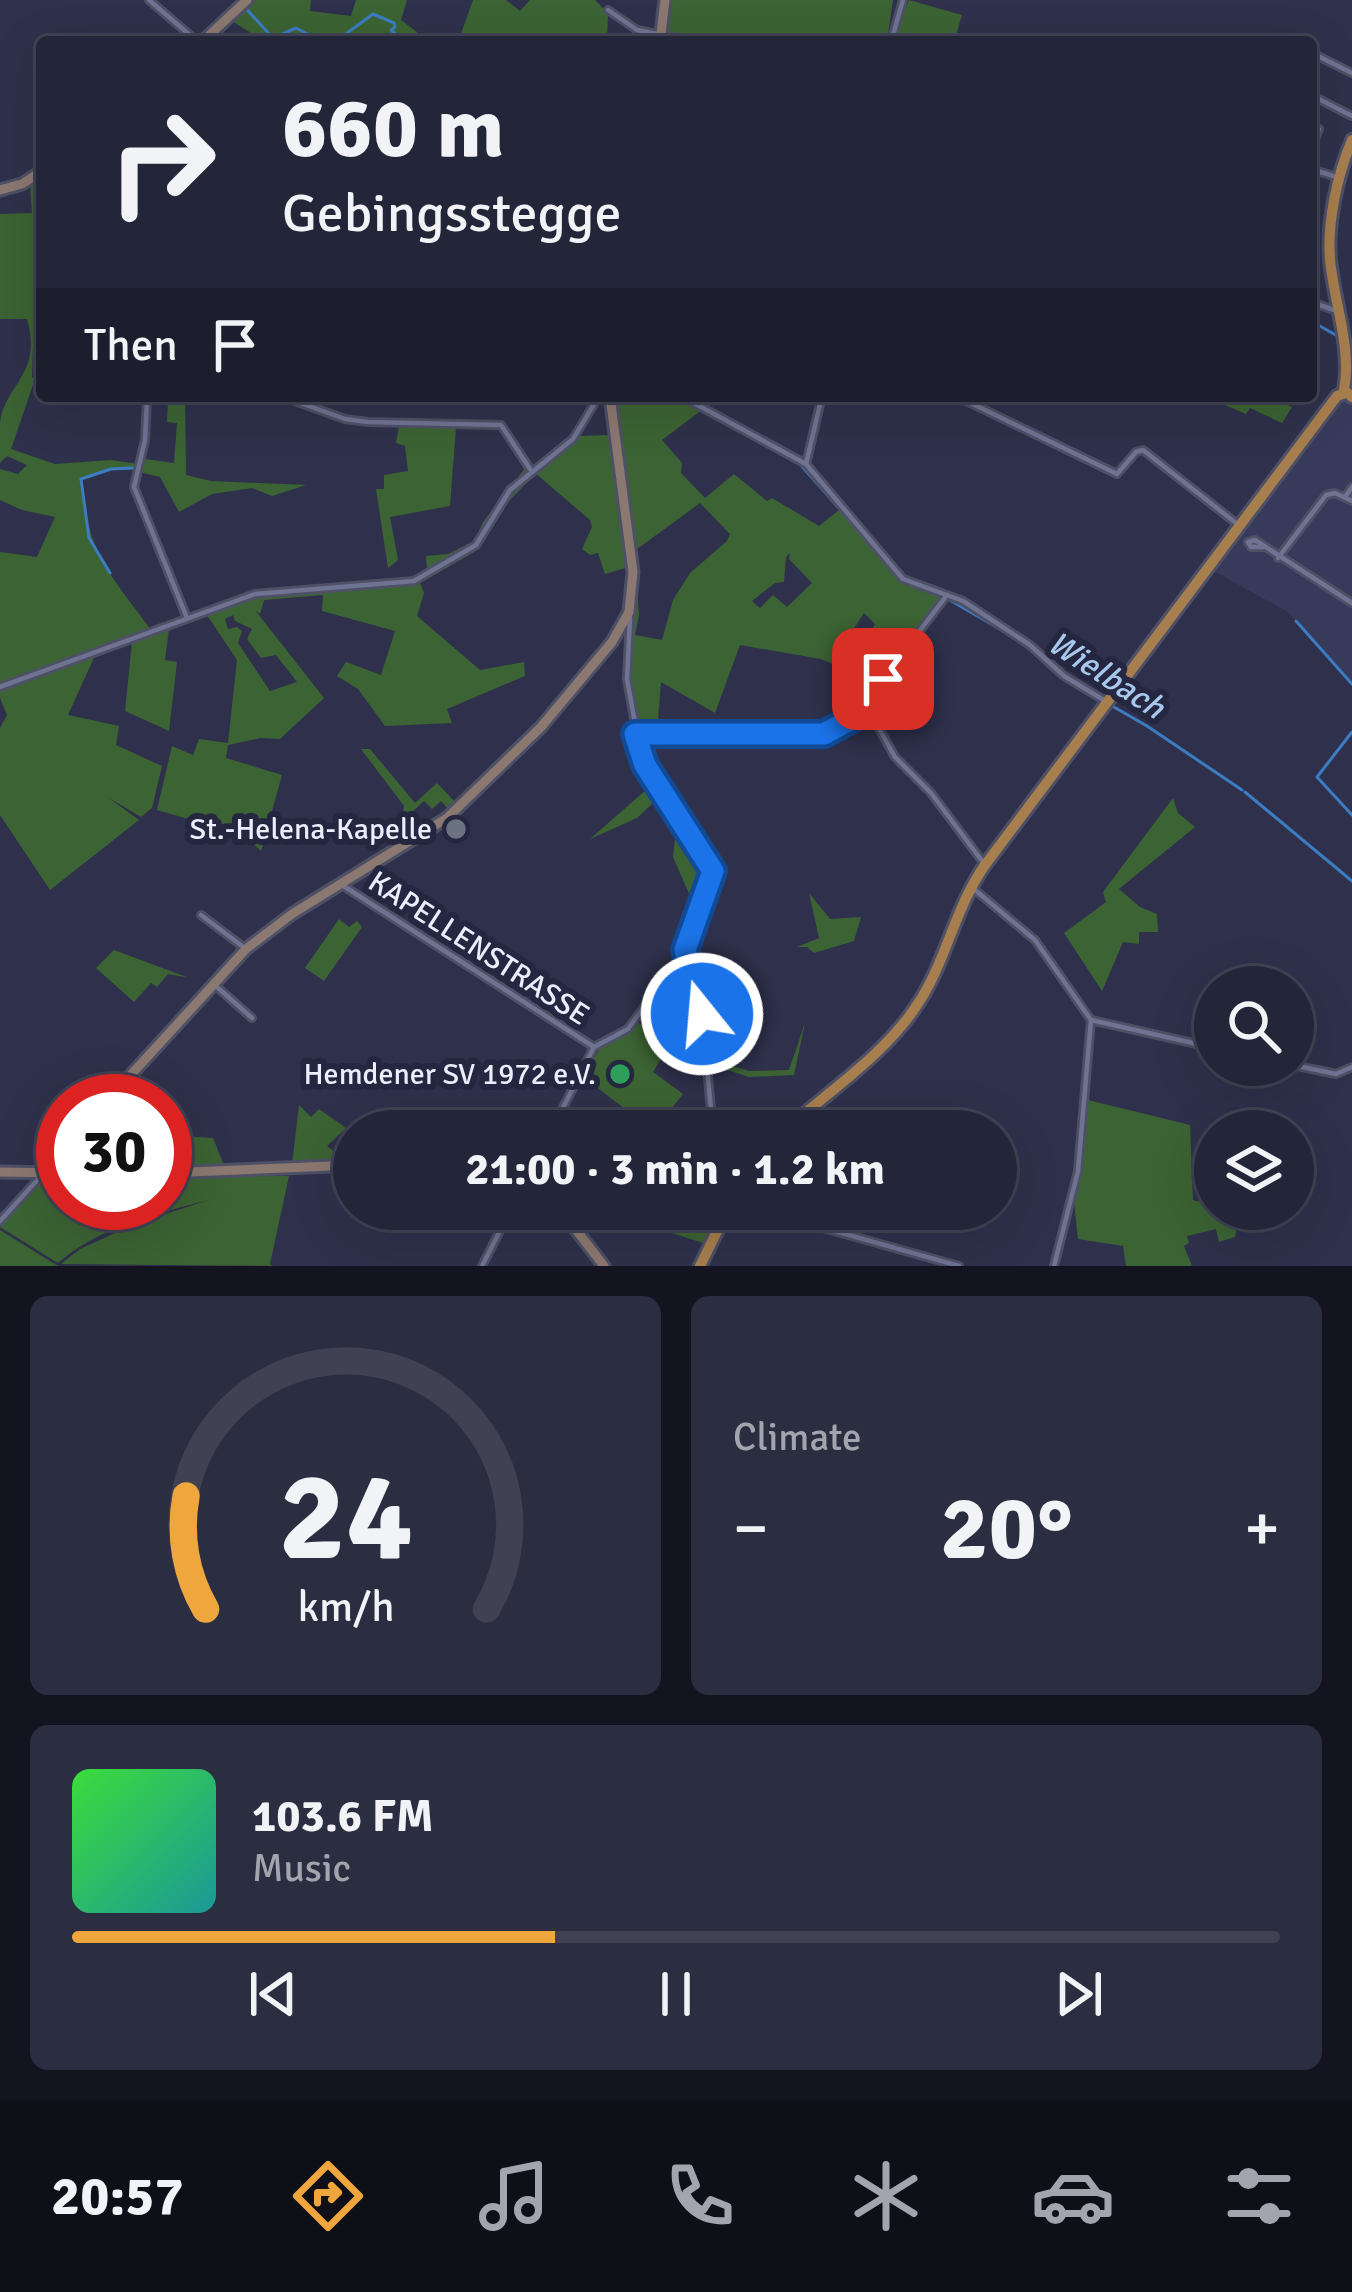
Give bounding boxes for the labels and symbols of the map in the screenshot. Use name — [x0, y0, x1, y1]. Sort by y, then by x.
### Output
water label: Wielbach — [1040, 622, 1173, 729]
pin — [832, 628, 934, 730]
place label: St.-Helena-Kapelle — [190, 811, 432, 848]
marker: St.-Helena-Kapelle — [443, 816, 469, 842]
street label: KAPELLENSTRASSE — [361, 863, 596, 1034]
position arrow — [639, 951, 765, 1077]
place label: Hemdener SV 1972 e.V. — [303, 1056, 596, 1093]
marker: Hemdener SV 1972 e.V. — [607, 1061, 633, 1087]
speed limit sign: 30 — [36, 1074, 192, 1230]

